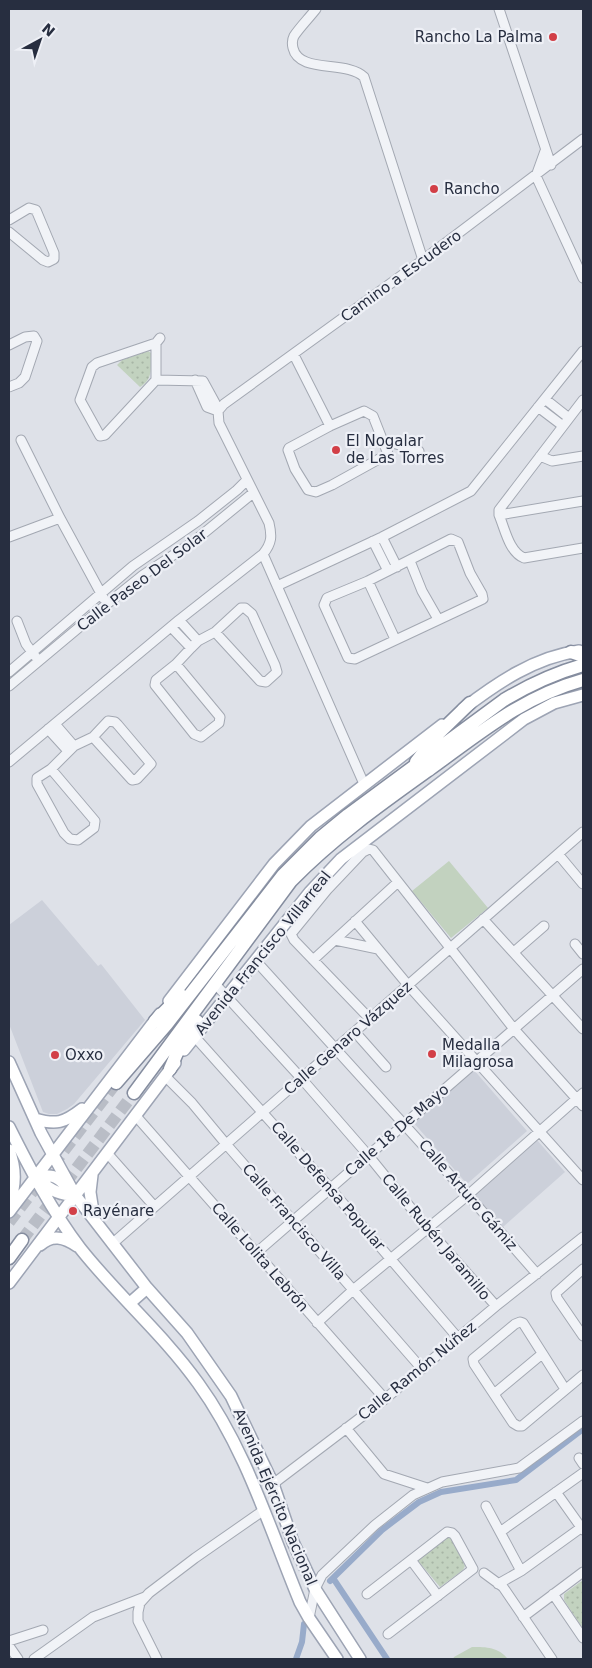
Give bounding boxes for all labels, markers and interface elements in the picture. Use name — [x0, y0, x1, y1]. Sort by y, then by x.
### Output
north arrow — [15, 15, 65, 65]
text: N — [39, 20, 58, 40]
place label: Rancho La Palma — [415, 28, 543, 46]
marker: Rancho La Palma — [547, 31, 559, 43]
place label: Rancho — [444, 180, 500, 198]
marker: Rancho — [428, 183, 440, 195]
street label: Camino a Escudero — [337, 226, 465, 326]
place label: El Nogalar de Las Torres — [346, 432, 444, 467]
marker: El Nogalar de Las Torres — [330, 444, 342, 456]
street label: Calle Paseo Del Solar — [73, 525, 211, 635]
street label: Avenida Francisco Villarreal — [191, 868, 335, 1038]
street label: Calle Genaro Vázquez — [280, 977, 416, 1098]
place label: Medalla Milagrosa — [442, 1036, 514, 1071]
place label: Oxxo — [65, 1046, 103, 1064]
marker: Medalla Milagrosa — [426, 1048, 438, 1060]
marker: Oxxo — [49, 1049, 61, 1061]
street label: Calle 18 De Mayo — [341, 1080, 453, 1180]
street label: Calle Defensa Popular — [267, 1118, 389, 1255]
street label: Calle Arturo Gámiz — [415, 1136, 521, 1254]
street label: Calle Francisco Villa — [239, 1160, 349, 1284]
street label: Calle Rubén Jaramillo — [378, 1170, 494, 1304]
street label: Calle Lolita Lebrón — [208, 1199, 312, 1315]
place label: Rayénare — [83, 1202, 154, 1220]
marker: Rayénare — [67, 1205, 79, 1217]
street label: Calle Ramón Núñez — [354, 1318, 480, 1424]
street label: Avenida Ejército Nacional — [230, 1406, 320, 1588]

